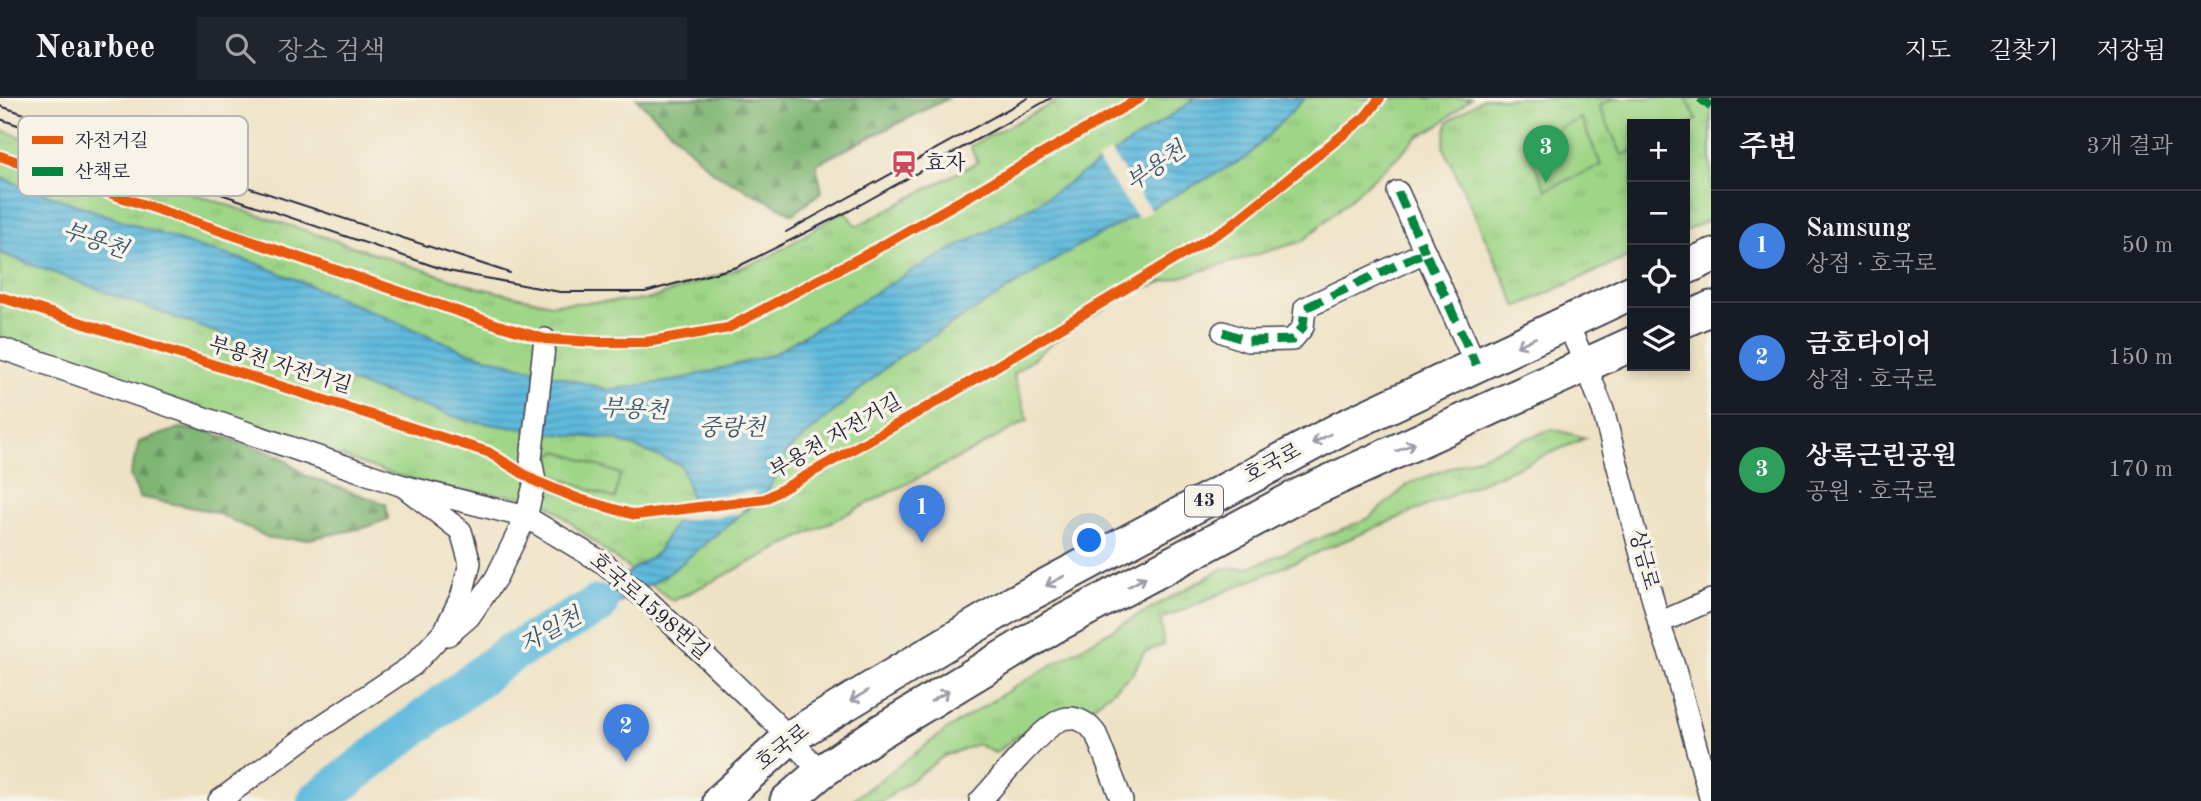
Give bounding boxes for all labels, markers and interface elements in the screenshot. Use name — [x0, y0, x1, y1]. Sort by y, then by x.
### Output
search box — [197, 17, 687, 80]
icon: search — [221, 29, 259, 67]
text: Nearbee — [35, 32, 155, 65]
text: 장소 검색 — [277, 39, 385, 65]
text: 지도 — [1905, 40, 1951, 64]
text: 길찾기 — [1989, 40, 2058, 64]
text: 저장됨 — [2096, 40, 2166, 64]
legend — [18, 116, 248, 196]
map controls — [1627, 119, 1690, 371]
button: + — [1627, 119, 1690, 182]
pin: 3 — [1523, 125, 1569, 183]
text: 자전거길 — [75, 131, 148, 152]
text: 주변 — [1739, 133, 1797, 163]
text: 3개 결과 — [2087, 135, 2173, 158]
water label: 부용천 — [1121, 136, 1191, 196]
station icon: 효자 — [889, 149, 919, 179]
place label: 효자 — [925, 152, 966, 175]
text: 산책로 — [75, 161, 130, 183]
button: − — [1627, 182, 1690, 245]
text: Samsung — [1806, 216, 1910, 242]
water label: 부용천 — [60, 217, 133, 263]
text: 1 — [1755, 234, 1769, 257]
text: 50 m — [2122, 234, 2173, 257]
button: locate — [1627, 245, 1690, 308]
text: 상점 · 호국로 — [1806, 253, 1936, 276]
button: layers — [1627, 308, 1690, 371]
street label: 부용천 자전거길 — [206, 332, 354, 398]
text: 금호타이어 — [1806, 332, 1932, 358]
one-way arrow — [1516, 336, 1537, 349]
text: 2 — [1755, 346, 1769, 369]
text: 150 m — [2108, 346, 2173, 369]
text: 상점 · 호국로 — [1806, 369, 1936, 392]
street label: 부용천 자전거길 — [766, 389, 905, 483]
water label: 부용천 — [600, 395, 670, 423]
water label: 중랑천 — [699, 415, 767, 440]
one-way arrow — [1311, 433, 1331, 447]
street label: 호국로 — [1240, 439, 1305, 488]
one-way arrow — [1395, 440, 1416, 453]
text: 상록근린공원 — [1806, 444, 1957, 470]
text: 3 — [1755, 458, 1769, 481]
text: 170 m — [2108, 458, 2173, 481]
text: 공원 · 호국로 — [1806, 481, 1936, 504]
pin: 1 — [899, 485, 945, 543]
road number: 43 — [1185, 486, 1223, 516]
your location — [1072, 523, 1106, 557]
street label: 상금로 — [1625, 527, 1663, 592]
street label: 호국로1598번길 — [585, 548, 714, 664]
one-way arrow — [1045, 574, 1066, 588]
one-way arrow — [1126, 575, 1147, 588]
water label: 자일천 — [515, 602, 587, 657]
one-way arrow — [930, 688, 950, 702]
one-way arrow — [849, 689, 869, 703]
pin: 2 — [603, 704, 649, 762]
street label: 호국로 — [751, 719, 813, 775]

